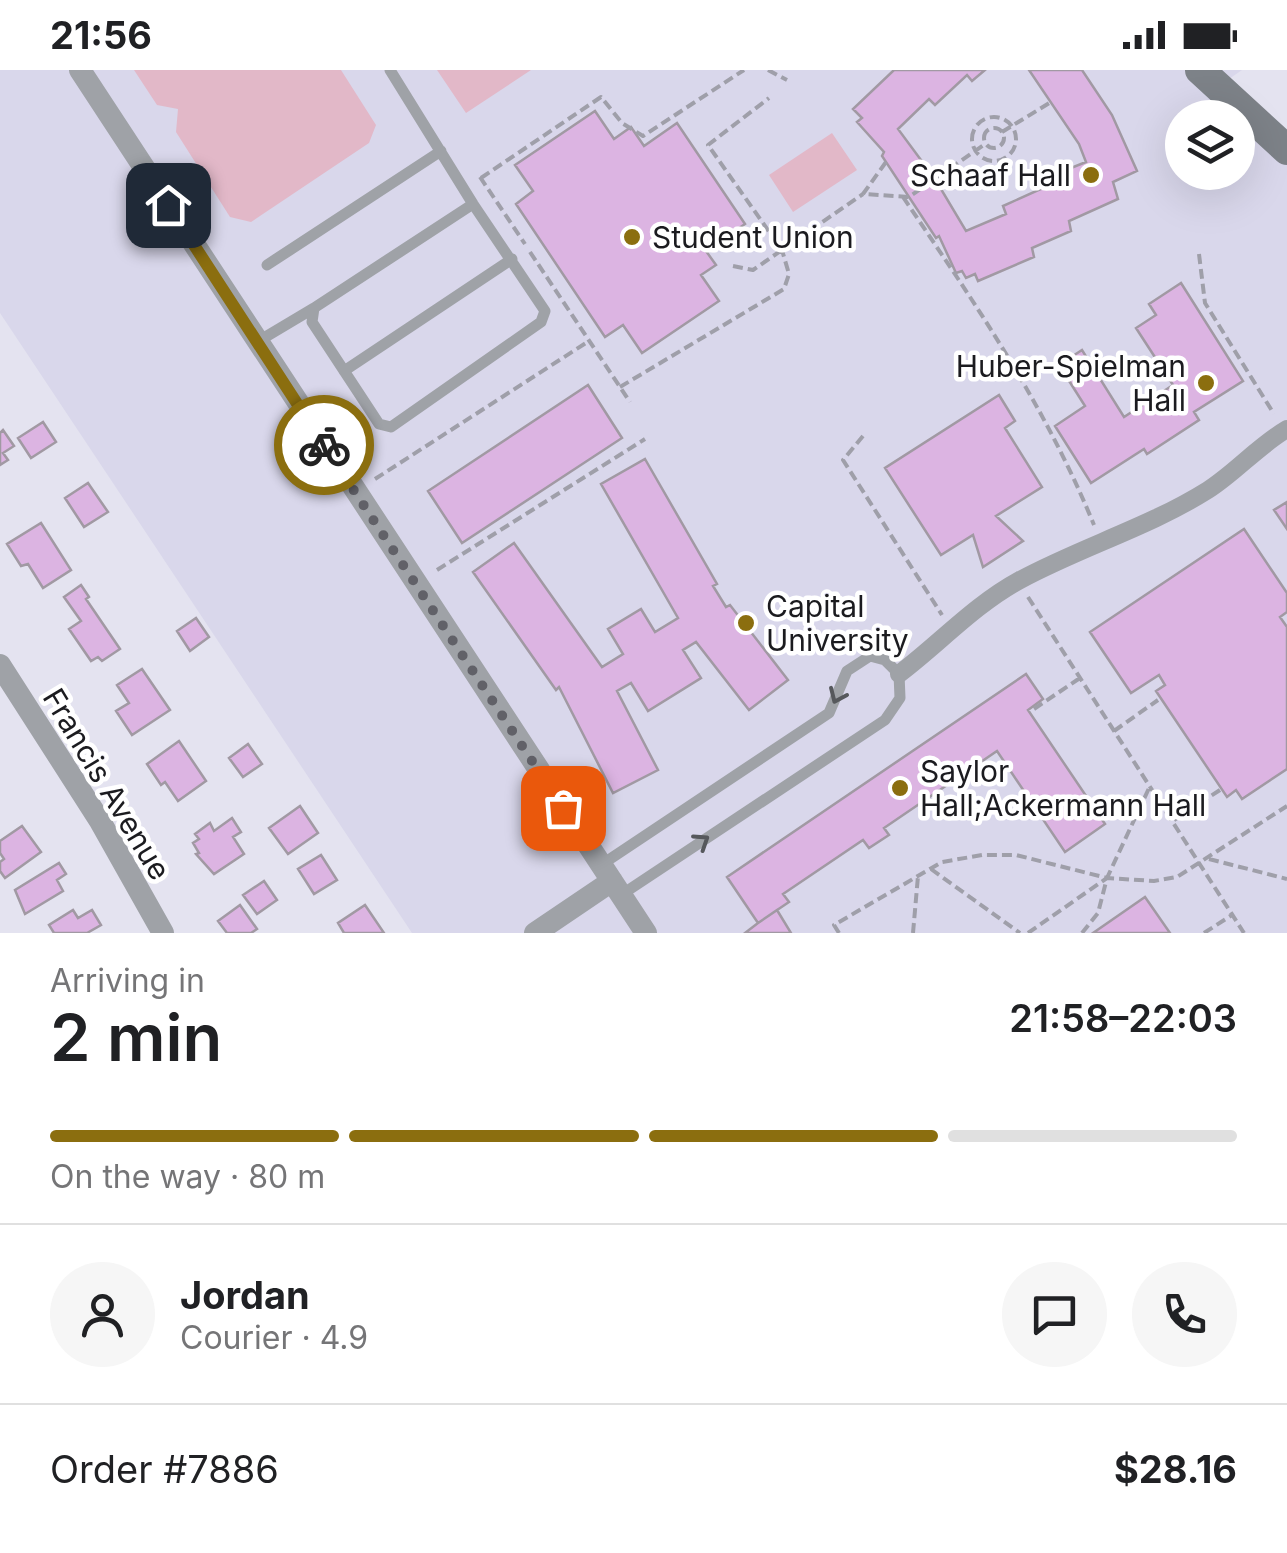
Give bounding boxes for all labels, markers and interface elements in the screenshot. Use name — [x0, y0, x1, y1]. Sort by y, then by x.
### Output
text: 21:56 — [50, 12, 152, 58]
map controls — [1165, 100, 1255, 190]
button: layers — [1165, 100, 1255, 190]
place label: Schaaf Hall — [910, 157, 1071, 193]
pin — [126, 163, 211, 248]
marker: Schaaf Hall — [1080, 164, 1102, 186]
icon: home — [141, 178, 196, 233]
place label: Student Union — [652, 219, 854, 255]
marker: Student Union — [621, 226, 643, 248]
place label: Huber-Spielman Hall — [956, 348, 1186, 418]
marker: Huber-Spielman Hall — [1195, 372, 1217, 394]
courier — [274, 395, 374, 495]
icon: bike — [297, 418, 352, 473]
place label: Capital University — [766, 588, 909, 658]
marker: Capital University — [735, 612, 757, 634]
street label: Francis Avenue — [36, 682, 178, 886]
one-way arrow — [829, 686, 849, 704]
place label: Saylor Hall;Ackermann Hall — [920, 753, 1206, 823]
pin — [521, 766, 606, 851]
marker: Saylor Hall;Ackermann Hall — [889, 777, 911, 799]
icon: bag — [536, 781, 591, 836]
one-way arrow — [691, 835, 709, 854]
text: Arriving in — [50, 961, 205, 1000]
text: 21:58–22:03 — [1009, 995, 1237, 1041]
text: 2 min — [50, 998, 222, 1077]
text: On the way · 80 m — [50, 1157, 325, 1196]
button: person — [50, 1262, 155, 1367]
button: chat — [1002, 1262, 1107, 1367]
button: phone — [1132, 1262, 1237, 1367]
text: Jordan — [180, 1272, 310, 1318]
text: Courier · 4.9 — [180, 1318, 368, 1357]
text: Order #7886 — [50, 1446, 279, 1492]
text: $28.16 — [1114, 1446, 1237, 1492]

